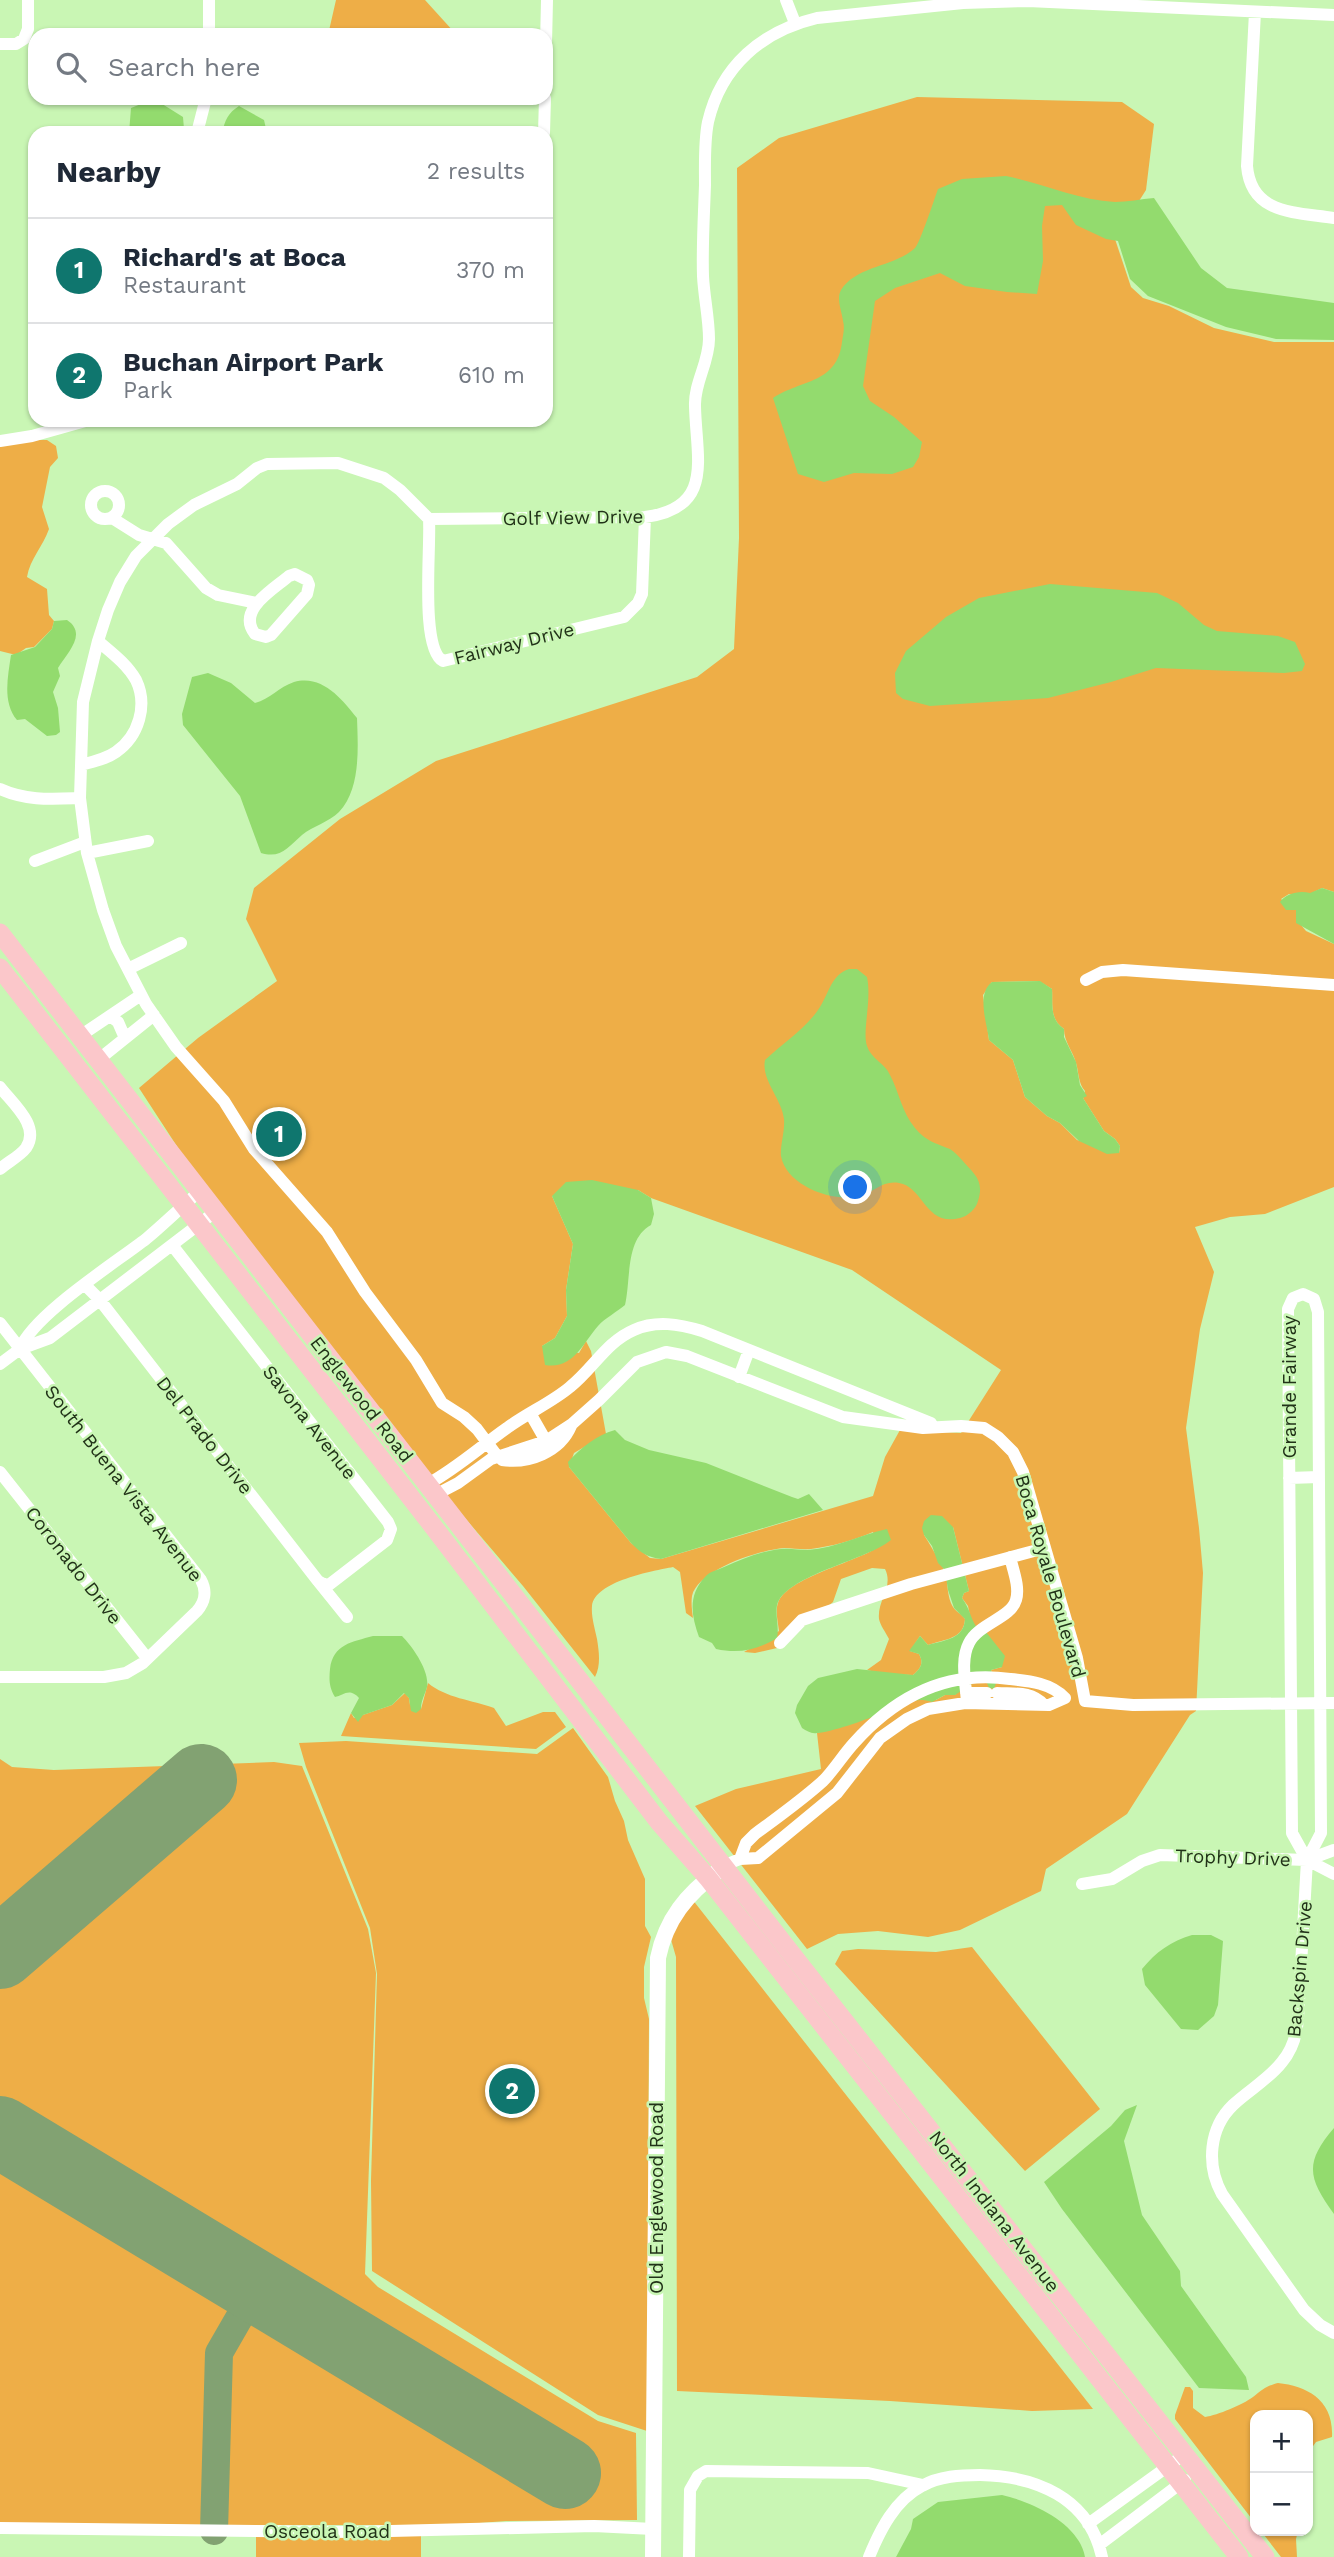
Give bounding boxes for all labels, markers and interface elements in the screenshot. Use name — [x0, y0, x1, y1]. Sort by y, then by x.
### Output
search box — [28, 28, 553, 105]
icon: search — [52, 48, 90, 86]
text: Search here — [108, 52, 260, 82]
text: Nearby — [56, 154, 161, 189]
text: 2 results — [427, 158, 525, 185]
text: Richard's at Boca — [123, 242, 346, 272]
text: 1 — [74, 257, 84, 284]
text: 370 m — [456, 257, 525, 284]
text: Restaurant — [123, 272, 246, 299]
text: Buchan Airport Park — [123, 347, 383, 377]
text: 2 — [72, 362, 86, 389]
text: 610 m — [458, 362, 525, 389]
text: Park — [123, 377, 172, 404]
street label: Golf View Drive — [502, 505, 644, 530]
street label: Fairway Drive — [452, 617, 577, 670]
pin: 1 — [256, 1108, 302, 1160]
your location — [838, 1170, 872, 1204]
street label: Grande Fairway — [1278, 1315, 1301, 1458]
street label: Englewood Road — [305, 1332, 418, 1467]
street label: Savona Avenue — [258, 1361, 361, 1484]
street label: Del Prado Drive — [151, 1372, 258, 1499]
street label: South Buena Vista Avenue — [40, 1380, 207, 1586]
street label: Boca Royale Boulevard — [1011, 1472, 1091, 1680]
street label: Coronado Drive — [21, 1502, 127, 1629]
street label: Trophy Drive — [1175, 1844, 1291, 1871]
street label: Backspin Drive — [1282, 1900, 1317, 2038]
pin: 2 — [489, 2065, 535, 2117]
street label: Old Englewood Road — [645, 2102, 668, 2294]
street label: North Indiana Avenue — [924, 2126, 1065, 2297]
map controls — [1250, 2410, 1313, 2536]
button: + — [1250, 2410, 1313, 2473]
button: − — [1250, 2473, 1313, 2536]
street label: Osceola Road — [264, 2520, 390, 2543]

